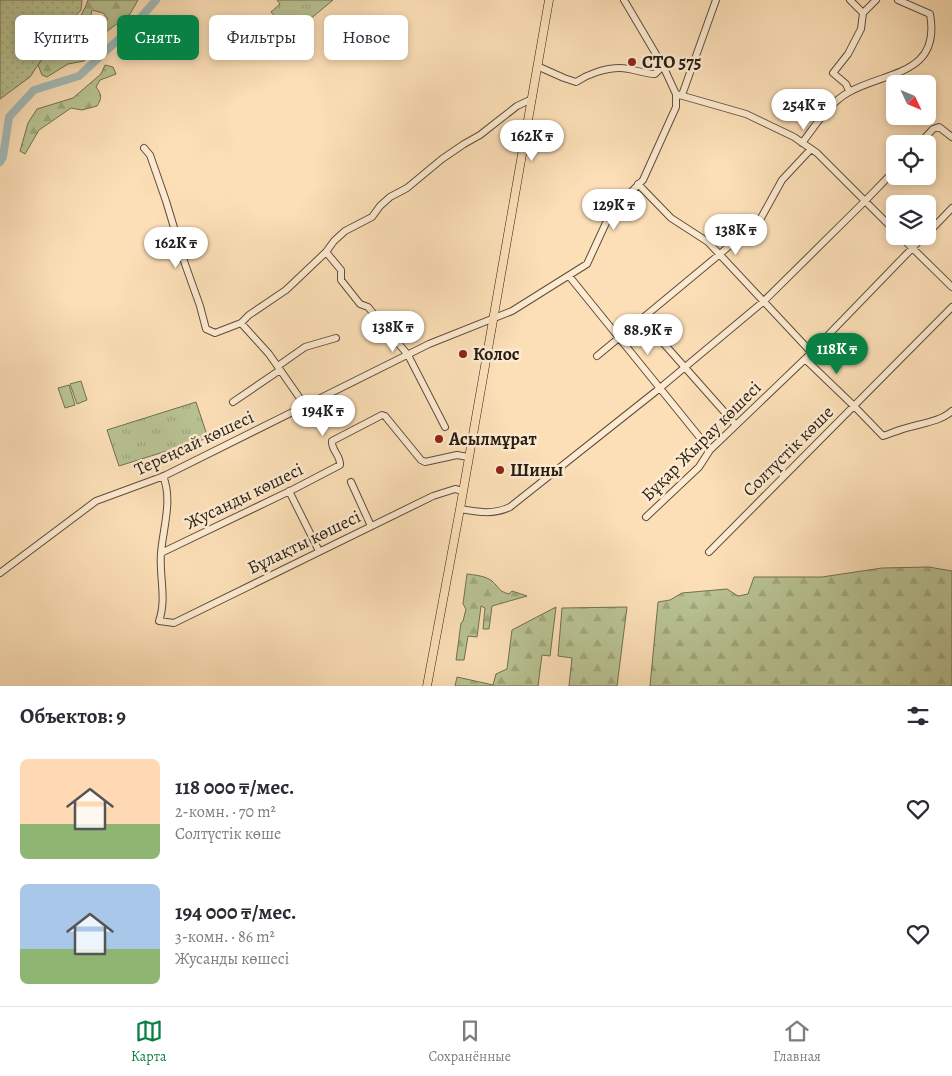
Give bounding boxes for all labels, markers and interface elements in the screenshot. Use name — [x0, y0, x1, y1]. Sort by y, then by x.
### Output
chip: Купить — [15, 15, 107, 60]
chip: Снять — [117, 15, 199, 60]
chip: Фильтры — [209, 15, 314, 60]
chip: Новое — [324, 15, 408, 60]
place label: СТО 575 — [642, 50, 702, 74]
marker: СТО 575 — [626, 56, 638, 68]
north arrow — [886, 75, 936, 125]
map controls — [886, 75, 936, 245]
pin: 254K ₸ — [763, 88, 845, 131]
text: 254K ₸ — [782, 94, 826, 116]
pin: 162K ₸ — [491, 120, 573, 162]
text: 162K ₸ — [511, 125, 553, 147]
button: locate — [886, 135, 936, 185]
pin: 129K ₸ — [573, 188, 655, 231]
text: 129K ₸ — [593, 194, 635, 216]
button: layers — [886, 195, 936, 245]
pin: 138K ₸ — [695, 214, 777, 256]
text: 138K ₸ — [715, 219, 757, 241]
pin: 162K ₸ — [135, 226, 217, 269]
text: 162K ₸ — [155, 232, 197, 254]
pin: 138K ₸ — [352, 310, 434, 353]
pin: 88.9K ₸ — [602, 314, 694, 356]
text: 138K ₸ — [372, 316, 414, 338]
text: 88.9K ₸ — [624, 319, 672, 341]
pin: 118K ₸ — [796, 332, 878, 375]
text: 118K ₸ — [817, 338, 857, 360]
place label: Колос — [473, 342, 520, 366]
marker: Колос — [457, 348, 469, 360]
street label: Бұқар Жырау көшесі — [636, 376, 766, 506]
pin: 194K ₸ — [282, 394, 364, 437]
text: 194K ₸ — [302, 400, 344, 422]
street label: Солтүстік көше — [737, 400, 839, 502]
street label: Тереңсай көшесі — [130, 405, 258, 481]
place label: Асылмұрат — [448, 427, 537, 451]
marker: Асылмұрат — [433, 433, 445, 445]
street label: Жусанды көшесі — [181, 457, 307, 535]
place label: Шины — [510, 458, 563, 482]
marker: Шины — [494, 464, 506, 476]
street label: Бұлақты көшесі — [243, 504, 365, 580]
text: Объектов: 9 — [20, 702, 126, 730]
icon: filters — [904, 702, 932, 730]
text: 118 000 ₸/мес. — [175, 773, 295, 801]
icon: home — [60, 779, 120, 839]
icon: heart — [904, 795, 932, 823]
text: 2-комн. · 70 m² — [175, 801, 276, 823]
text: Солтүстік көше — [175, 823, 281, 845]
text: 194 000 ₸/мес. — [175, 898, 297, 926]
icon: home — [60, 904, 120, 964]
icon: heart — [904, 920, 932, 948]
text: 3-комн. · 86 m² — [175, 926, 275, 948]
text: Жусанды көшесі — [175, 948, 289, 970]
tab: Карта — [131, 1017, 166, 1066]
tab: Сохранённые — [429, 1017, 511, 1066]
tab: Главная — [773, 1017, 821, 1066]

